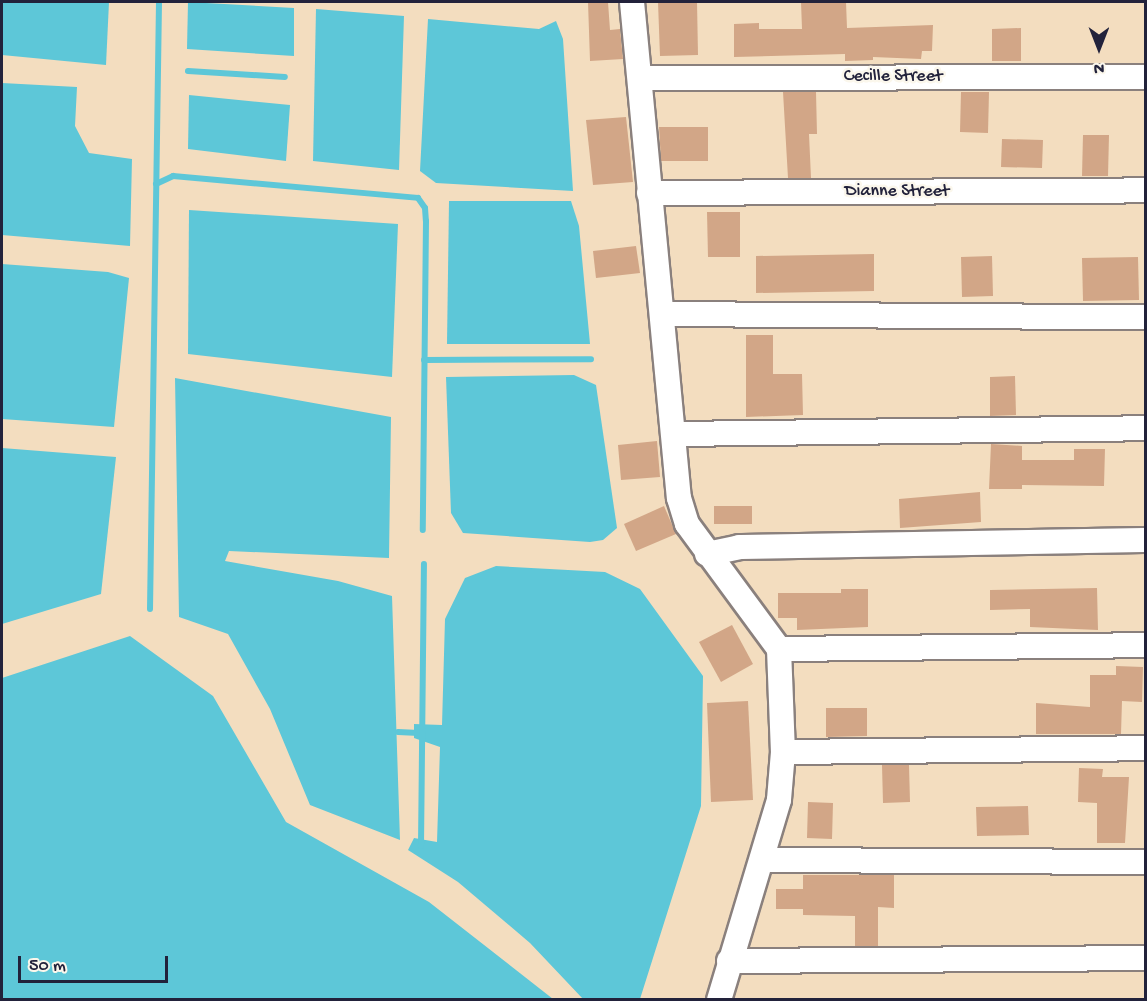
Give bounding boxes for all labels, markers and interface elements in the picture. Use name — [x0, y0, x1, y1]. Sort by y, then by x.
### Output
north arrow — [1069, 18, 1129, 78]
text: N — [1094, 57, 1104, 76]
street label: Cecille Street — [844, 66, 942, 88]
street label: Dianne Street — [845, 181, 949, 203]
scale bar — [21, 944, 171, 982]
text: 50 m — [29, 956, 66, 977]

